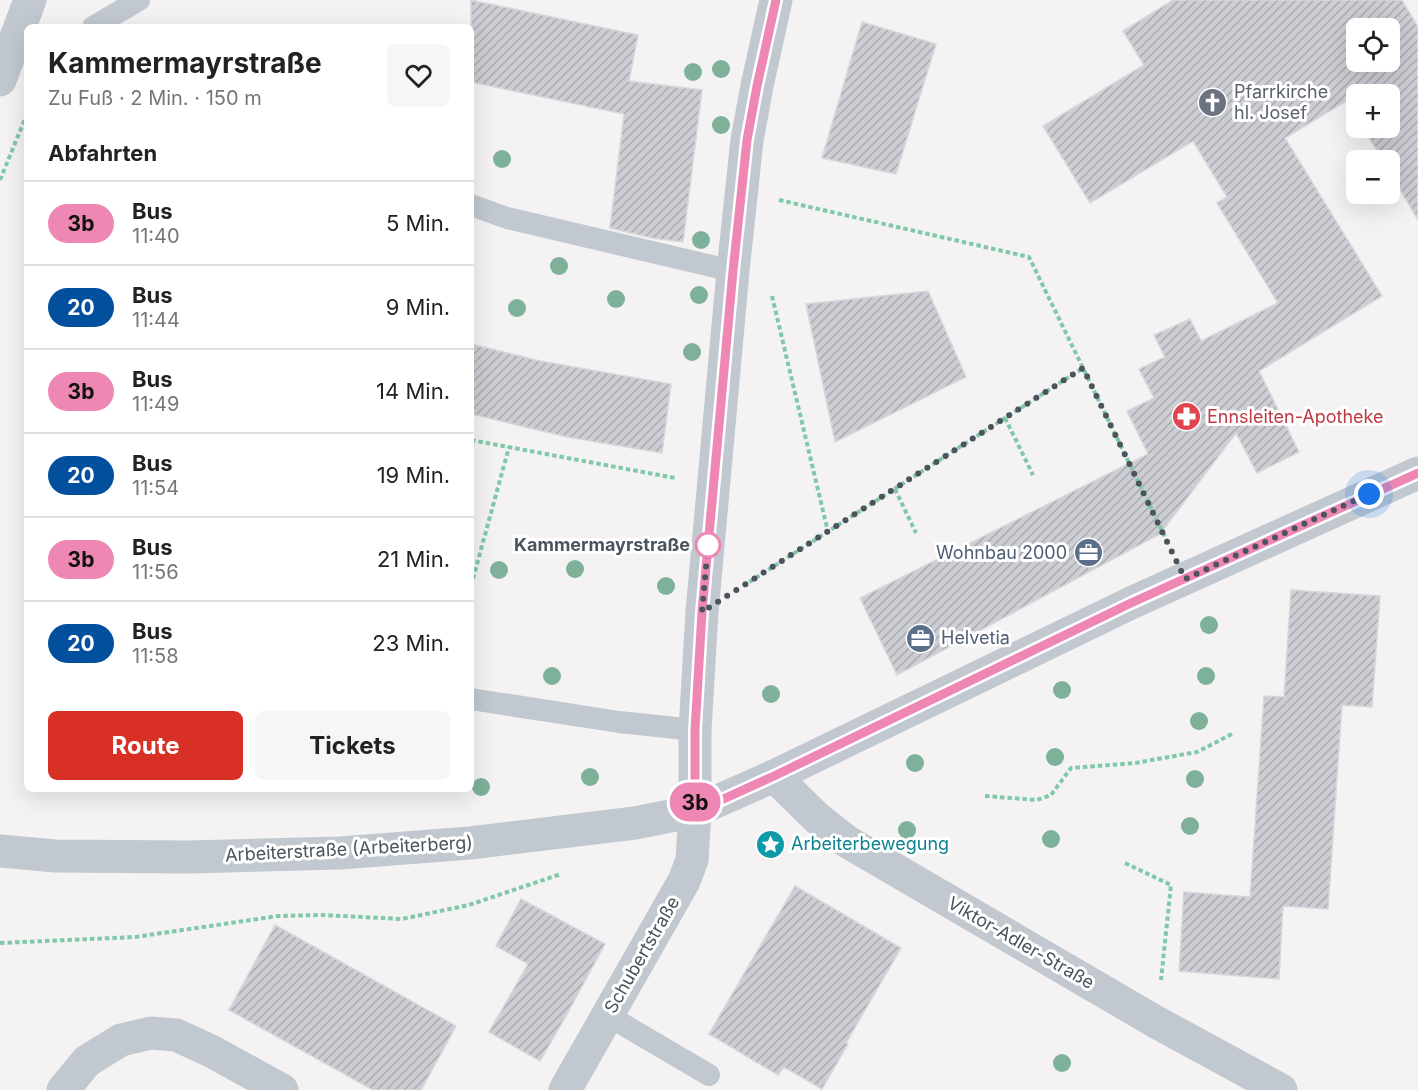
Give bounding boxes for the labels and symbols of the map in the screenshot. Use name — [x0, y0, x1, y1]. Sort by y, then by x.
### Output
place label: Pfarrkirche hl. Josef — [1234, 81, 1328, 123]
church icon: Pfarrkirche hl. Josef — [1197, 86, 1229, 118]
pharmacy icon: Ennsleiten-Apotheke — [1170, 401, 1202, 433]
place label: Ennsleiten-Apotheke — [1207, 406, 1384, 427]
your location — [1354, 479, 1384, 509]
marker: Kammermayrstraße — [695, 532, 721, 558]
place label: Kammermayrstraße — [514, 534, 690, 555]
office icon: Wohnbau 2000 — [1072, 537, 1104, 569]
place label: Wohnbau 2000 — [936, 542, 1067, 563]
office icon: Helvetia — [904, 622, 936, 654]
place label: Helvetia — [941, 627, 1010, 648]
line badge: 3b — [668, 782, 722, 822]
place icon: Arbeiterbewegung — [754, 828, 786, 860]
street label: Arbeiterstraße (Arbeiterberg) — [225, 832, 473, 865]
place label: Arbeiterbewegung — [791, 833, 949, 854]
street label: Viktor-Adler-Straße — [944, 892, 1098, 993]
street label: Schubertstraße — [600, 893, 683, 1017]

